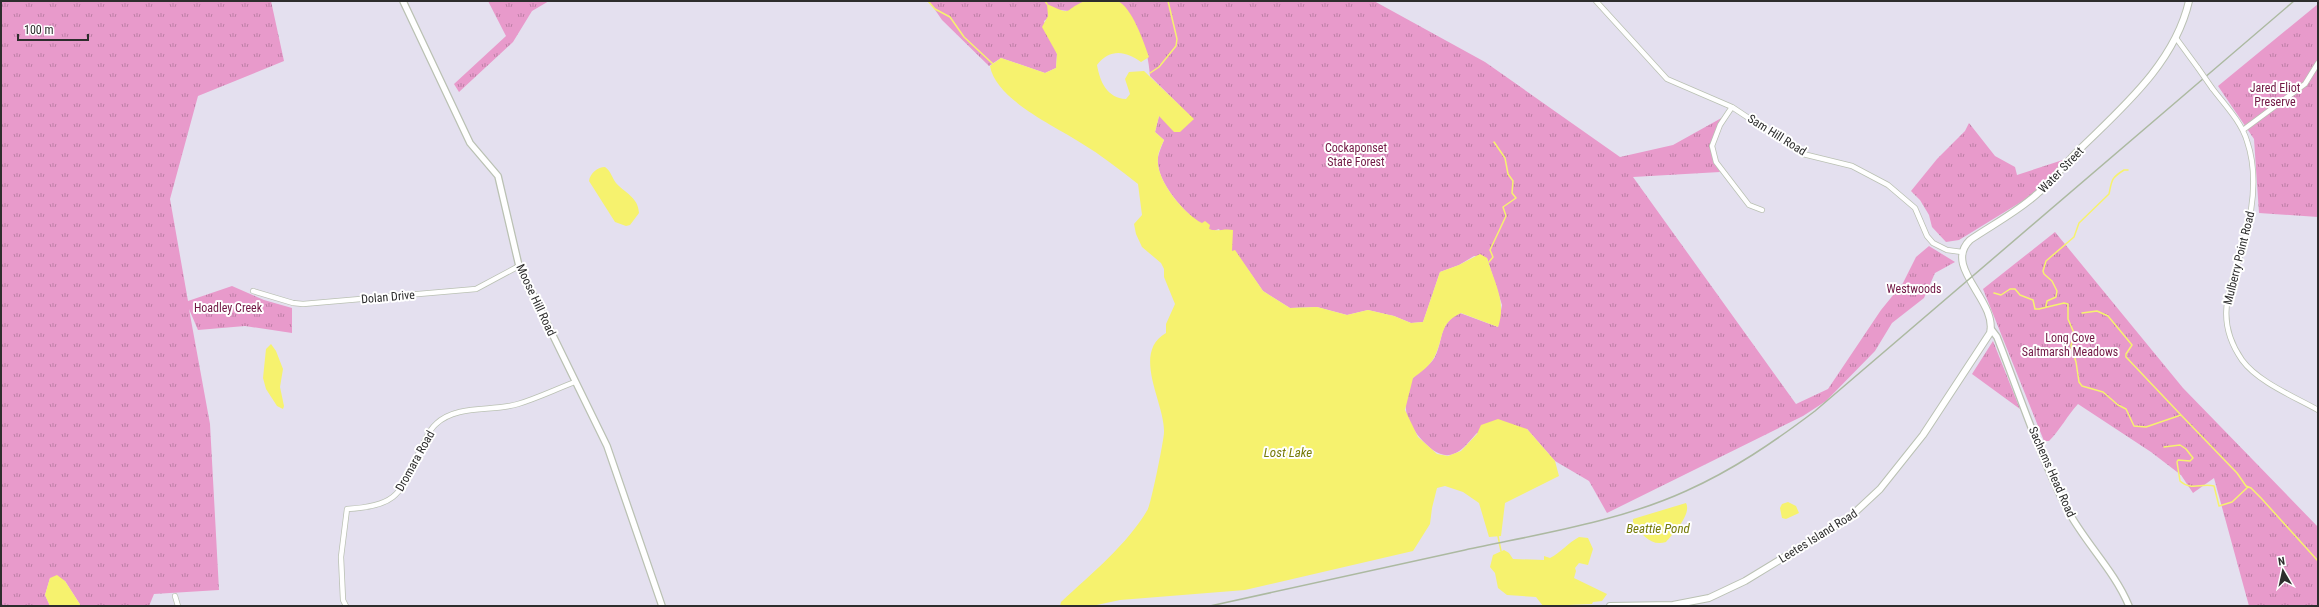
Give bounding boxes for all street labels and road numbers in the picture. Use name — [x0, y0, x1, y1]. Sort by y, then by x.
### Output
street label: Sam Hill Road — [1745, 111, 1809, 159]
street label: Water Street — [2036, 144, 2087, 196]
street label: Mulberry Point Road — [2221, 210, 2257, 306]
street label: Moose Hill Road — [513, 262, 559, 338]
street label: Dolan Drive — [361, 288, 416, 306]
street label: Sachems Head Road — [2026, 424, 2078, 520]
street label: Dromara Road — [393, 428, 437, 494]
street label: Leetes Island Road — [1776, 506, 1860, 566]

